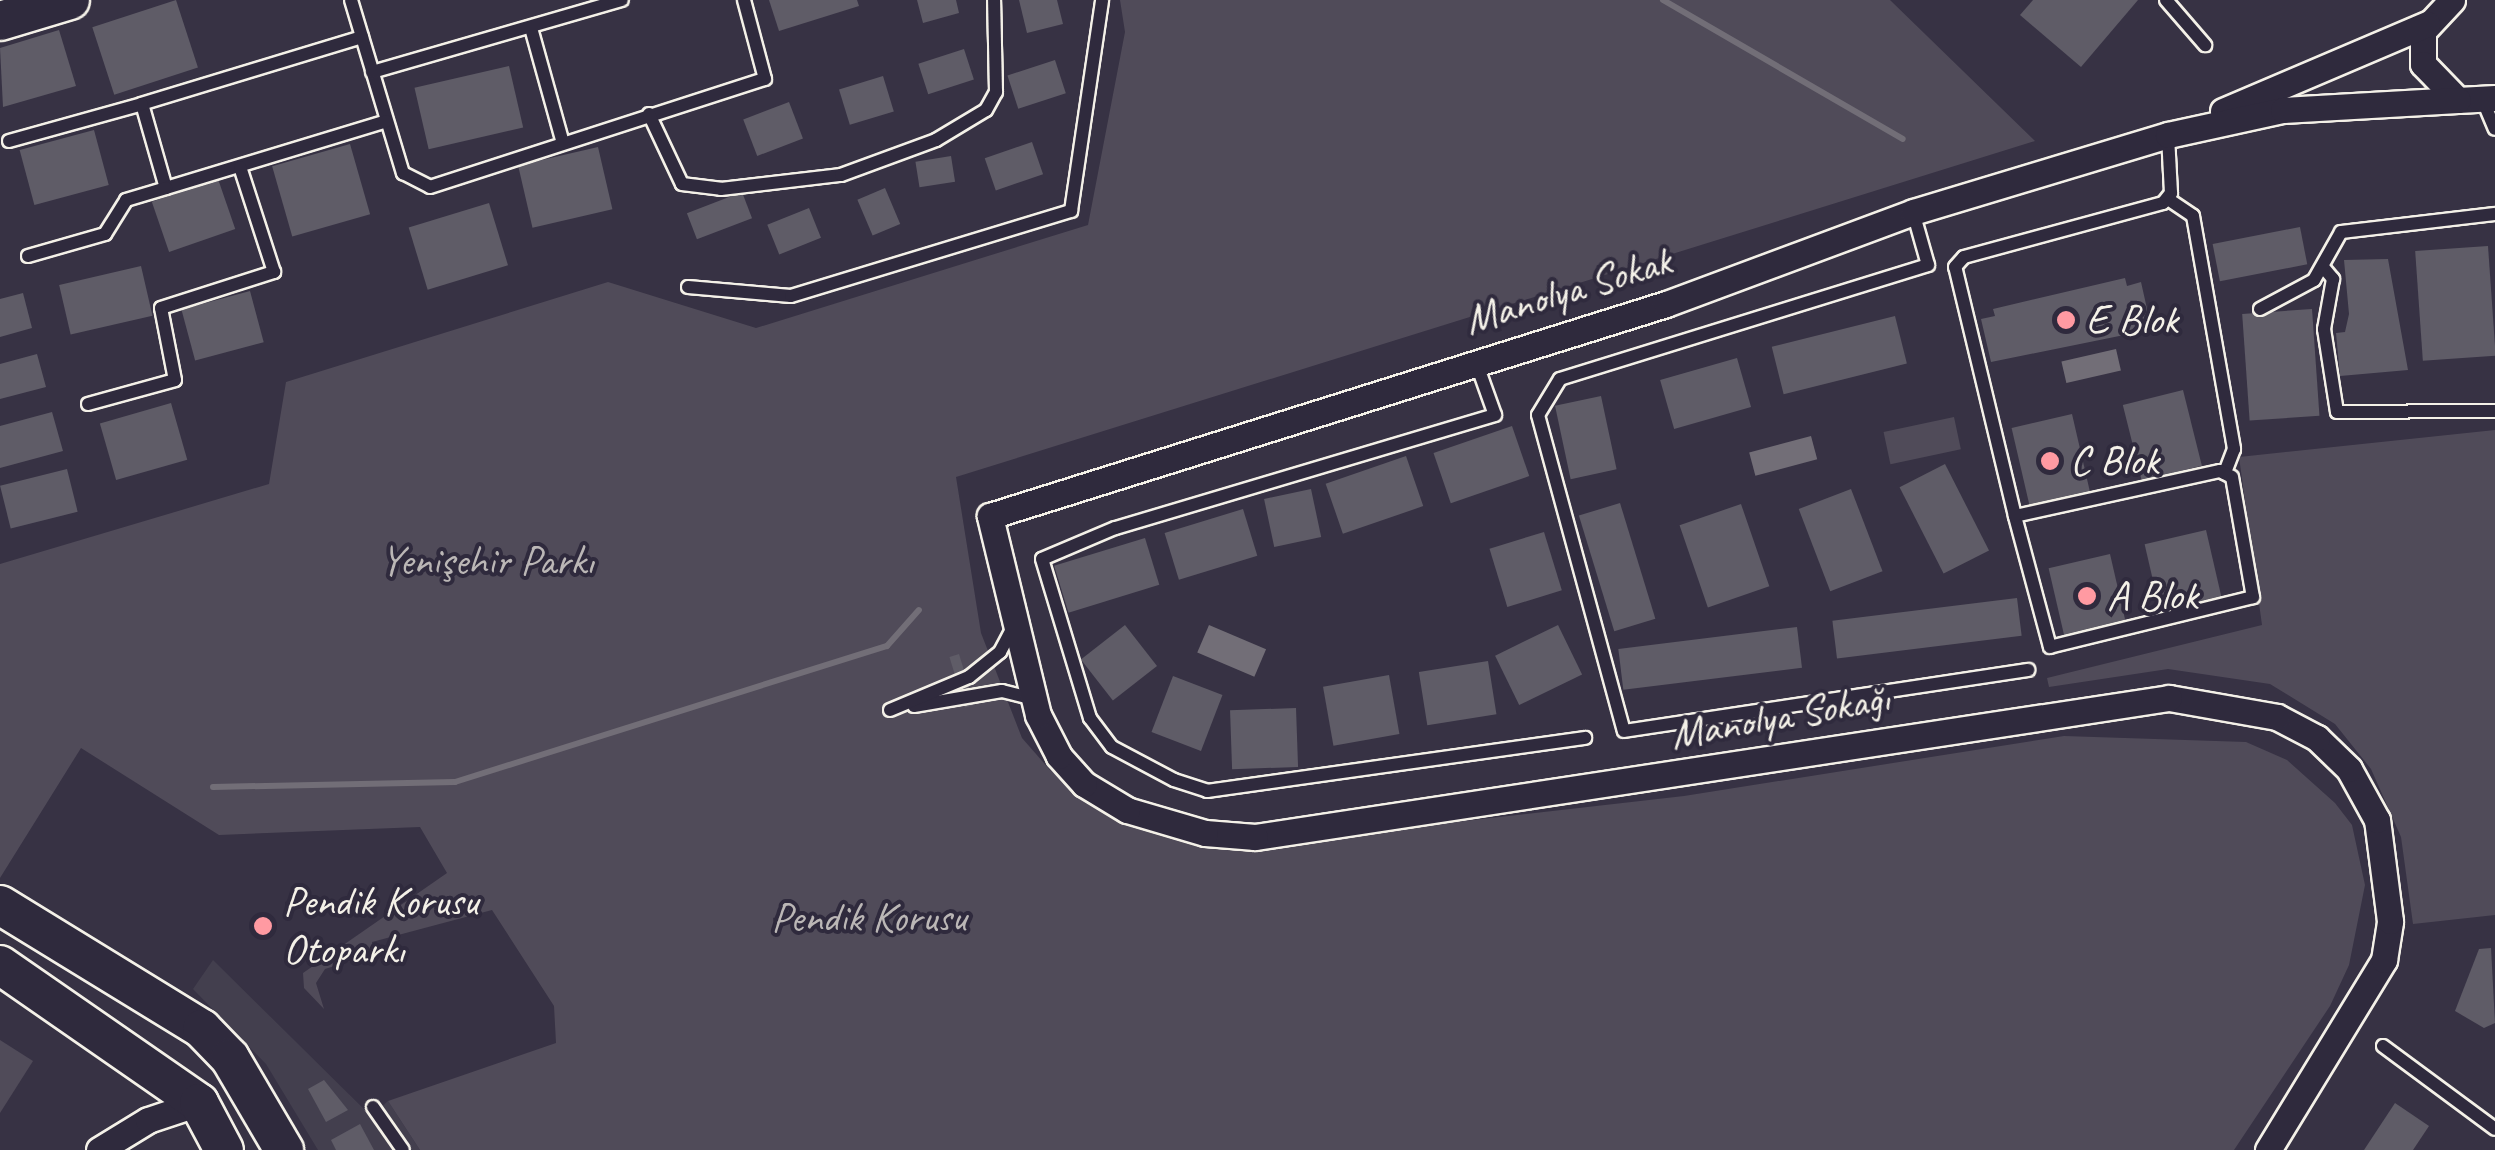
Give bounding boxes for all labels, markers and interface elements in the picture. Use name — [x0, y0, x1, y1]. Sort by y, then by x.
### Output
street label: Manolya Sokak — [1459, 236, 1677, 346]
place label: E Blok — [2086, 295, 2178, 345]
marker: E Blok — [2055, 309, 2077, 331]
place label: C Blok — [2070, 436, 2160, 486]
marker: C Blok — [2039, 450, 2061, 472]
park label: Yenişehir Parkı — [380, 536, 594, 586]
place label: A Blok — [2107, 571, 2198, 621]
marker: A Blok — [2076, 585, 2098, 607]
street label: Manolya Sokağı — [1667, 673, 1893, 761]
place label: Pendik Korusu Otoparkı — [283, 877, 478, 976]
park label: Pendik Korusu — [771, 893, 967, 943]
marker: Pendik Korusu Otoparkı — [252, 915, 274, 937]

